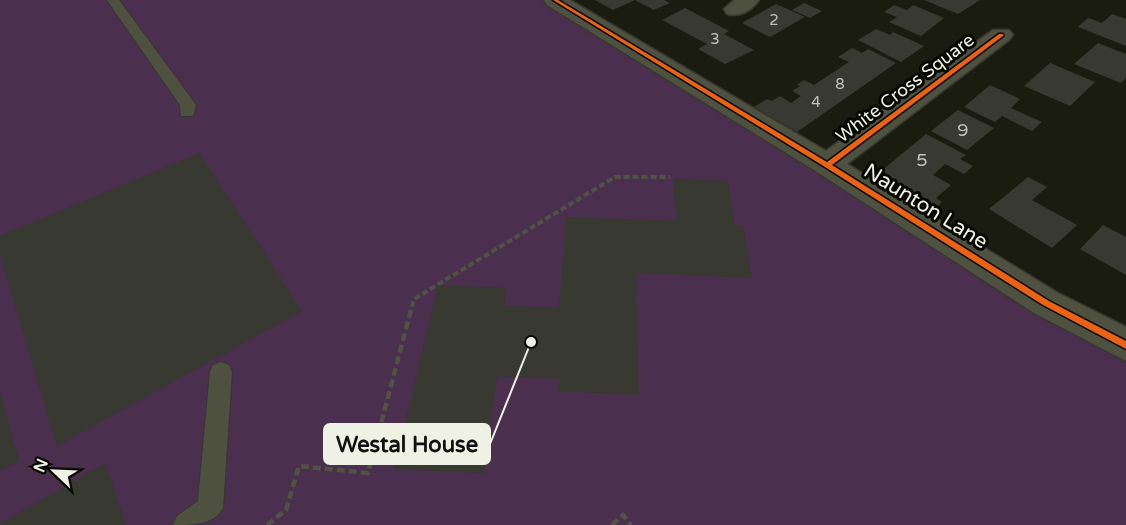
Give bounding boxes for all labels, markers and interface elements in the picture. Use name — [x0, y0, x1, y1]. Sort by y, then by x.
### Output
house number: 2 — [769, 11, 779, 29]
street label: White Cross Square — [831, 29, 979, 147]
house number: 3 — [710, 30, 720, 48]
house number: 8 — [835, 75, 845, 93]
house number: 4 — [811, 93, 821, 111]
house number: 9 — [957, 119, 969, 141]
house number: 5 — [916, 149, 928, 171]
street label: Naunton Lane — [859, 158, 992, 255]
callout: Westal House — [324, 424, 490, 464]
text: Westal House — [336, 432, 478, 458]
north arrow — [24, 441, 84, 501]
text: N — [29, 456, 53, 475]

